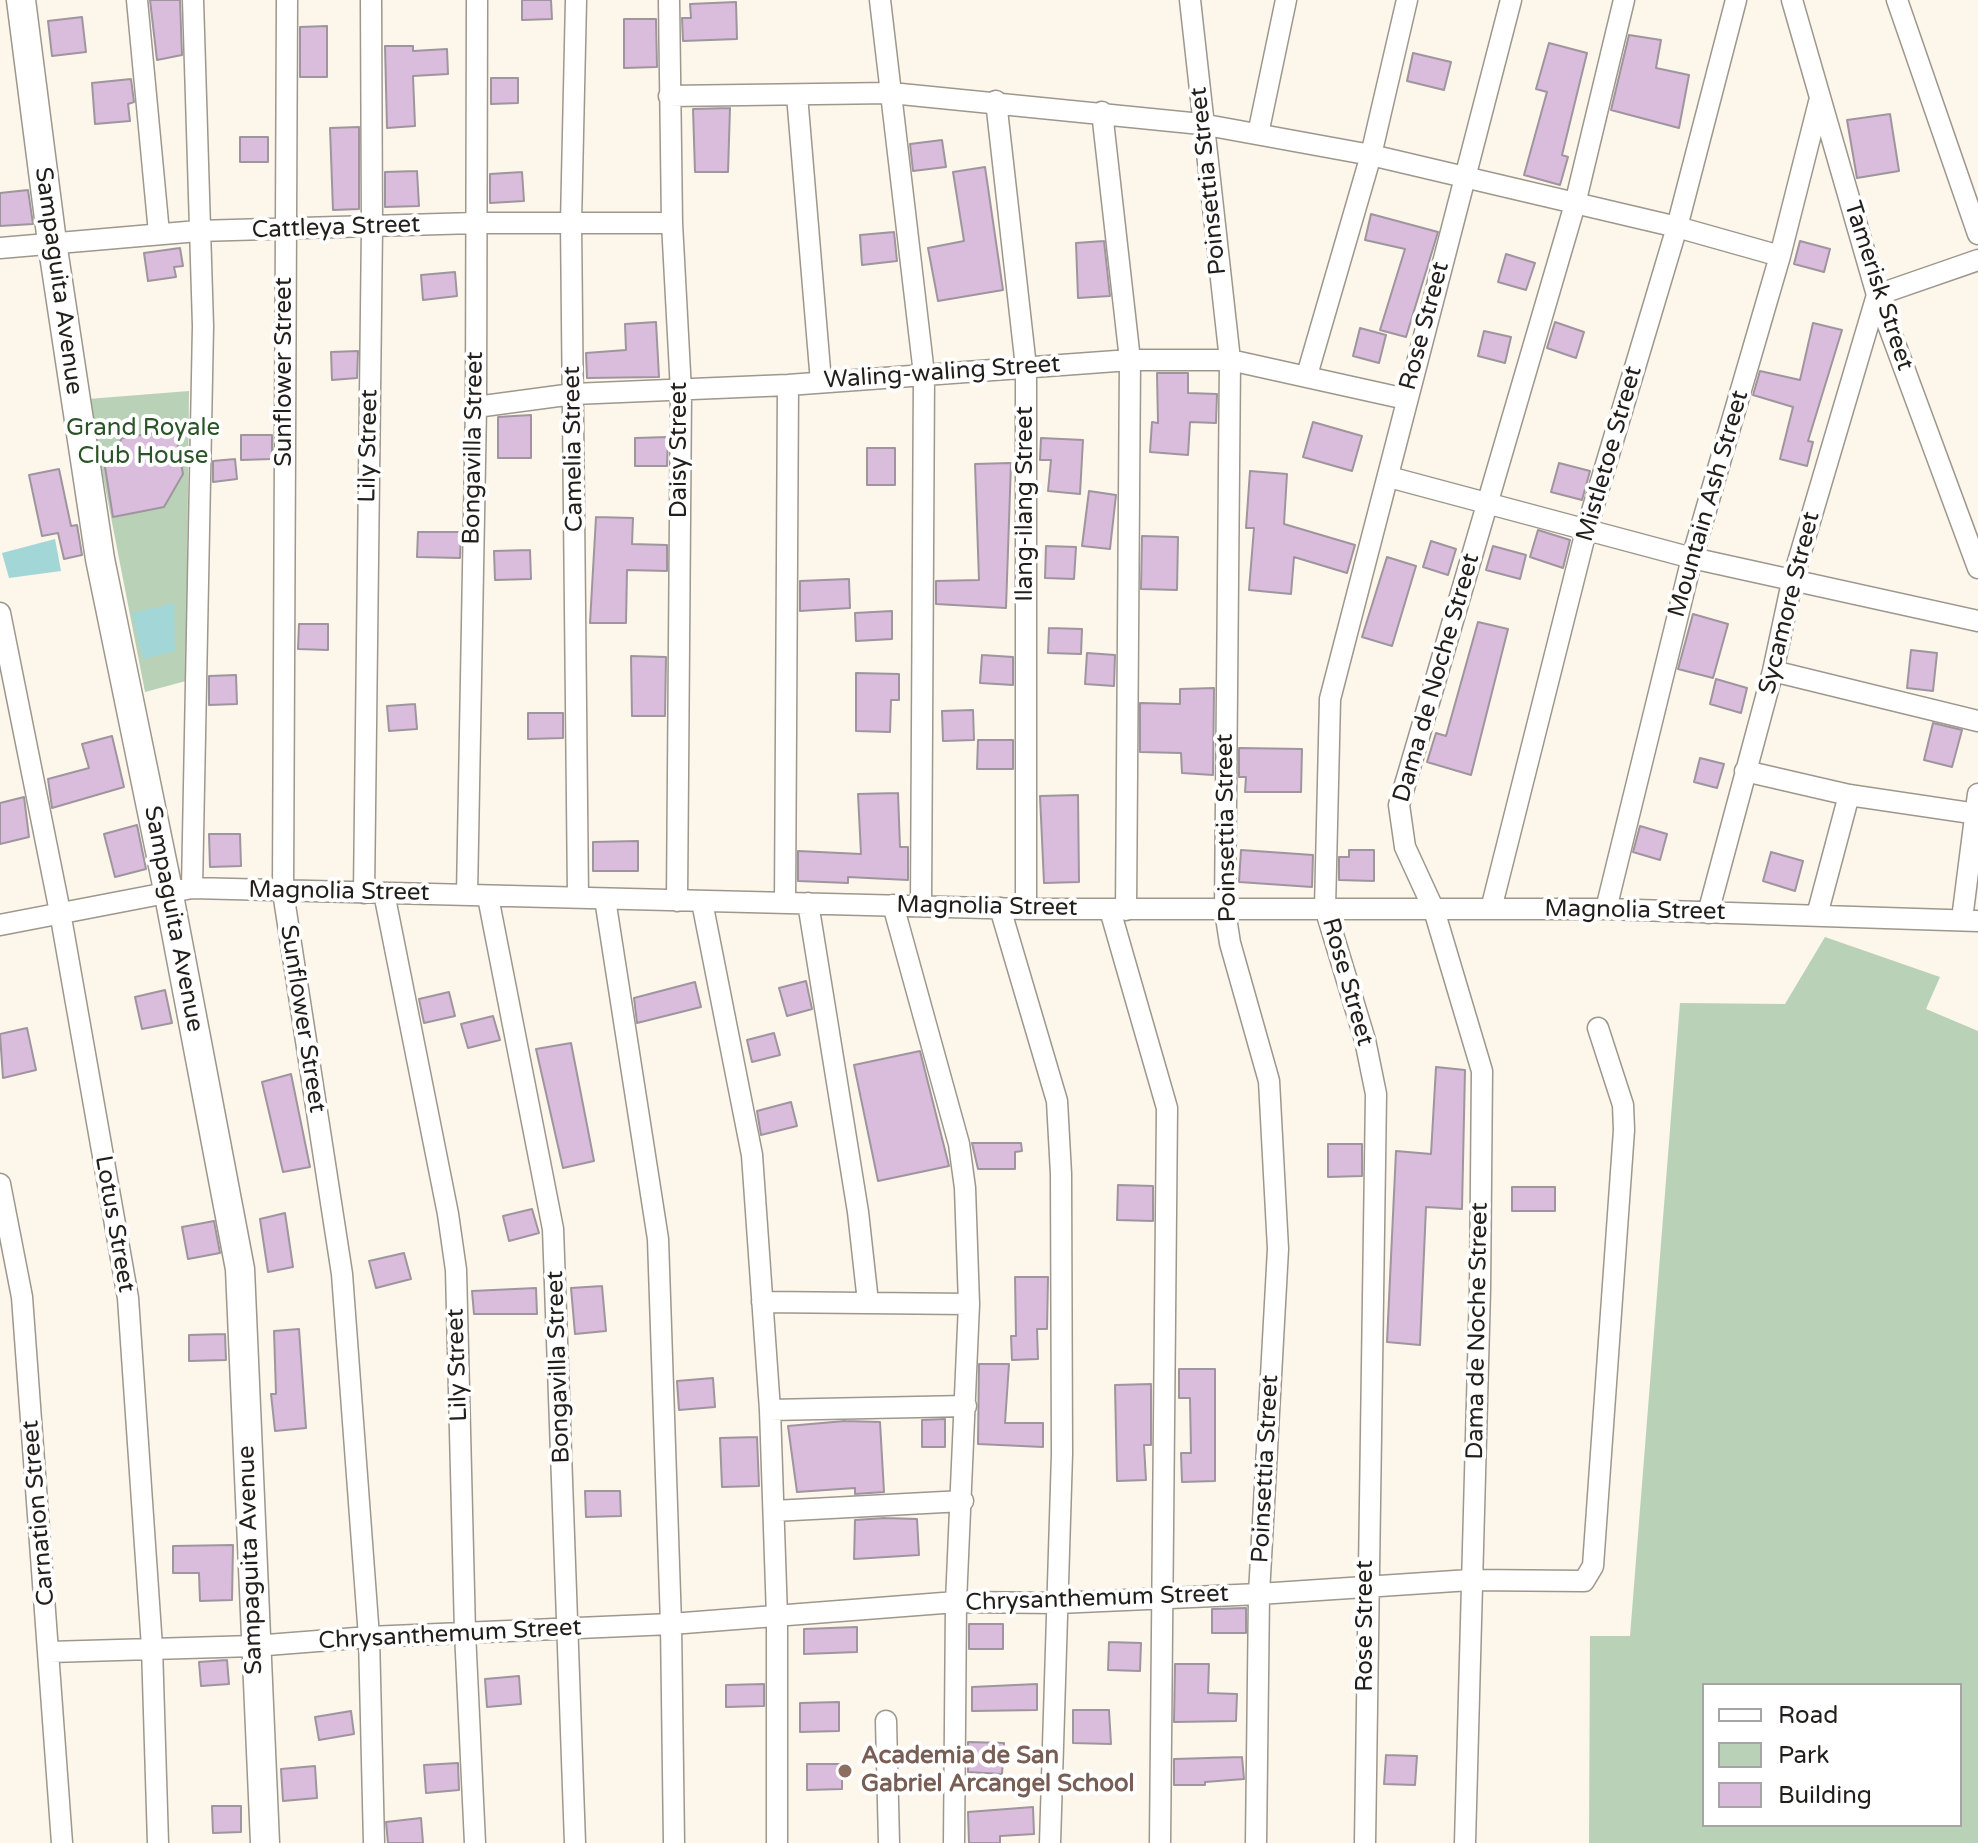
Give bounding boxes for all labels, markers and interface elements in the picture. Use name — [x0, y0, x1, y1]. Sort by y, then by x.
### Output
street label: Poinsettia Street — [1185, 86, 1233, 276]
street label: Sampaguita Avenue — [28, 165, 88, 397]
street label: Tamerisk Street — [1837, 198, 1919, 374]
street label: Cattleya Street — [251, 211, 421, 245]
street label: Rose Street — [1394, 259, 1456, 393]
street label: Sunflower Street — [271, 277, 299, 467]
street label: Waling-waling Street — [823, 350, 1061, 396]
street label: Bongavilla Street — [458, 351, 490, 545]
street label: Mistletoe Street — [1571, 363, 1649, 545]
street label: Camelia Street — [558, 366, 590, 532]
street label: Daisy Street — [666, 382, 694, 518]
street label: Mountain Ash Street — [1663, 387, 1755, 621]
street label: Lily Street — [354, 389, 384, 503]
street label: Ilang-ilang Street — [1012, 406, 1040, 602]
park label: Grand Royale Club House — [66, 415, 220, 471]
street label: Sycamore Street — [1753, 509, 1827, 697]
street label: Dama de Noche Street — [1388, 550, 1486, 806]
street label: Poinsettia Street — [1211, 733, 1243, 923]
street label: Sampaguita Avenue — [137, 804, 209, 1034]
street label: Magnolia Street — [248, 876, 430, 908]
street label: Magnolia Street — [896, 891, 1078, 923]
street label: Magnolia Street — [1544, 895, 1726, 927]
street label: Rose Street — [1315, 915, 1379, 1049]
street label: Sunflower Street — [273, 923, 331, 1115]
street label: Lotus Street — [88, 1153, 140, 1295]
street label: Dama de Noche Street — [1461, 1202, 1495, 1460]
street label: Bongavilla Street — [541, 1270, 577, 1464]
street label: Lily Street — [442, 1308, 474, 1422]
street label: Poinsettia Street — [1247, 1374, 1285, 1564]
street label: Carnation Street — [17, 1419, 61, 1607]
street label: Sampaguita Avenue — [233, 1445, 269, 1675]
street label: Rose Street — [1352, 1560, 1380, 1692]
street label: Chrysanthemum Street — [965, 1580, 1229, 1618]
street label: Chrysanthemum Street — [318, 1614, 582, 1656]
legend — [1702, 1683, 1962, 1827]
text: Road — [1778, 1701, 1838, 1730]
text: Park — [1778, 1741, 1829, 1770]
place label: Academia de San Gabriel Arcangel School — [861, 1743, 1135, 1799]
marker: Academia de San Gabriel Arcangel School — [836, 1762, 854, 1780]
text: Building — [1778, 1781, 1872, 1810]

